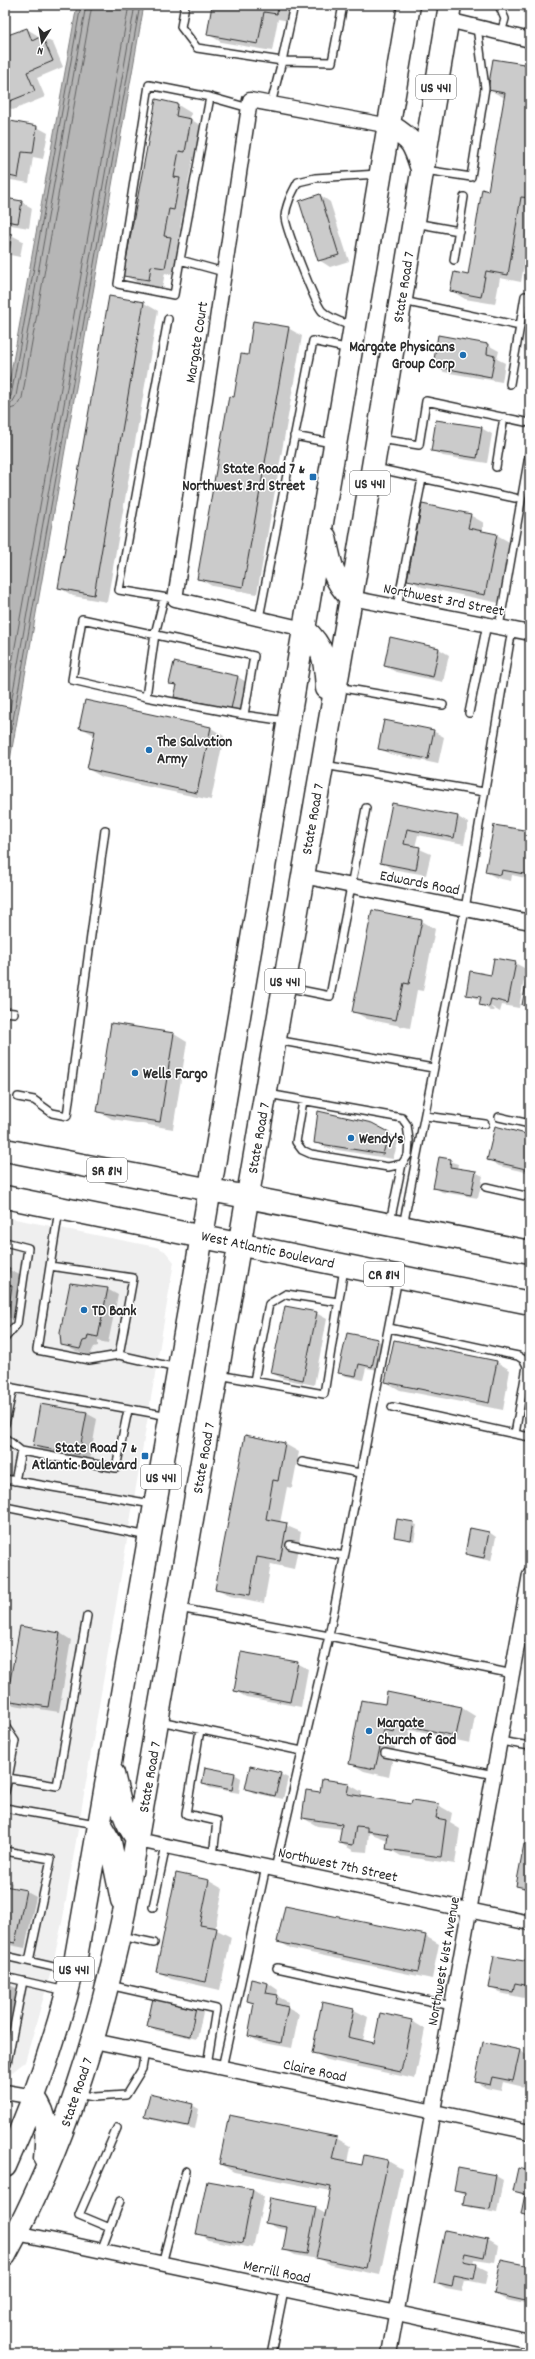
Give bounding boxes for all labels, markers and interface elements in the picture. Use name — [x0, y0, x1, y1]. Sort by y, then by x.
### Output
north arrow — [22, 22, 62, 62]
text: N — [36, 41, 45, 58]
road number: US 441 — [416, 75, 456, 99]
street label: State Road 7 — [388, 250, 422, 325]
street label: Margate Court — [181, 300, 215, 385]
place label: Margate Physicans Group Corp — [349, 337, 455, 376]
marker: Margate Physicans Group Corp — [458, 350, 468, 360]
place label: State Road 7 & Northwest 3rd Street — [182, 459, 305, 498]
road number: US 441 — [350, 471, 390, 495]
marker: State Road 7 & Northwest 3rd Street — [308, 472, 318, 482]
street label: Northwest 3rd Street — [381, 578, 506, 624]
place label: The Salvation Army — [157, 732, 232, 771]
marker: The Salvation Army — [144, 745, 154, 755]
street label: State Road 7 — [297, 782, 331, 857]
street label: Edwards Road — [378, 865, 461, 902]
road number: US 441 — [265, 969, 305, 993]
place label: Wells Fargo — [143, 1064, 208, 1086]
marker: Wells Fargo — [130, 1068, 140, 1078]
street label: State Road 7 — [243, 1101, 277, 1176]
place label: Wendy's — [359, 1129, 404, 1151]
marker: Wendy's — [346, 1133, 356, 1143]
road number: SR 814 — [87, 1158, 127, 1182]
street label: West Atlantic Boulevard — [199, 1226, 336, 1276]
road number: CR 814 — [364, 1262, 404, 1286]
place label: TD Bank — [92, 1301, 136, 1323]
marker: TD Bank — [79, 1305, 89, 1315]
street label: State Road 7 — [188, 1421, 222, 1496]
place label: State Road 7 & Atlantic Boulevard — [32, 1438, 137, 1477]
marker: State Road 7 & Atlantic Boulevard — [140, 1451, 150, 1461]
road number: US 441 — [141, 1465, 181, 1489]
place label: Margate Church of God — [377, 1713, 456, 1752]
marker: Margate Church of God — [364, 1726, 374, 1736]
street label: State Road 7 — [134, 1740, 168, 1815]
street label: Northwest 7th Street — [276, 1843, 400, 1889]
street label: Northwest 61st Avenue — [423, 1895, 467, 2028]
road number: US 441 — [54, 1957, 94, 1981]
street label: Claire Road — [281, 2054, 348, 2089]
street label: State Road 7 — [56, 2055, 100, 2130]
street label: Merrill Road — [241, 2255, 312, 2291]

